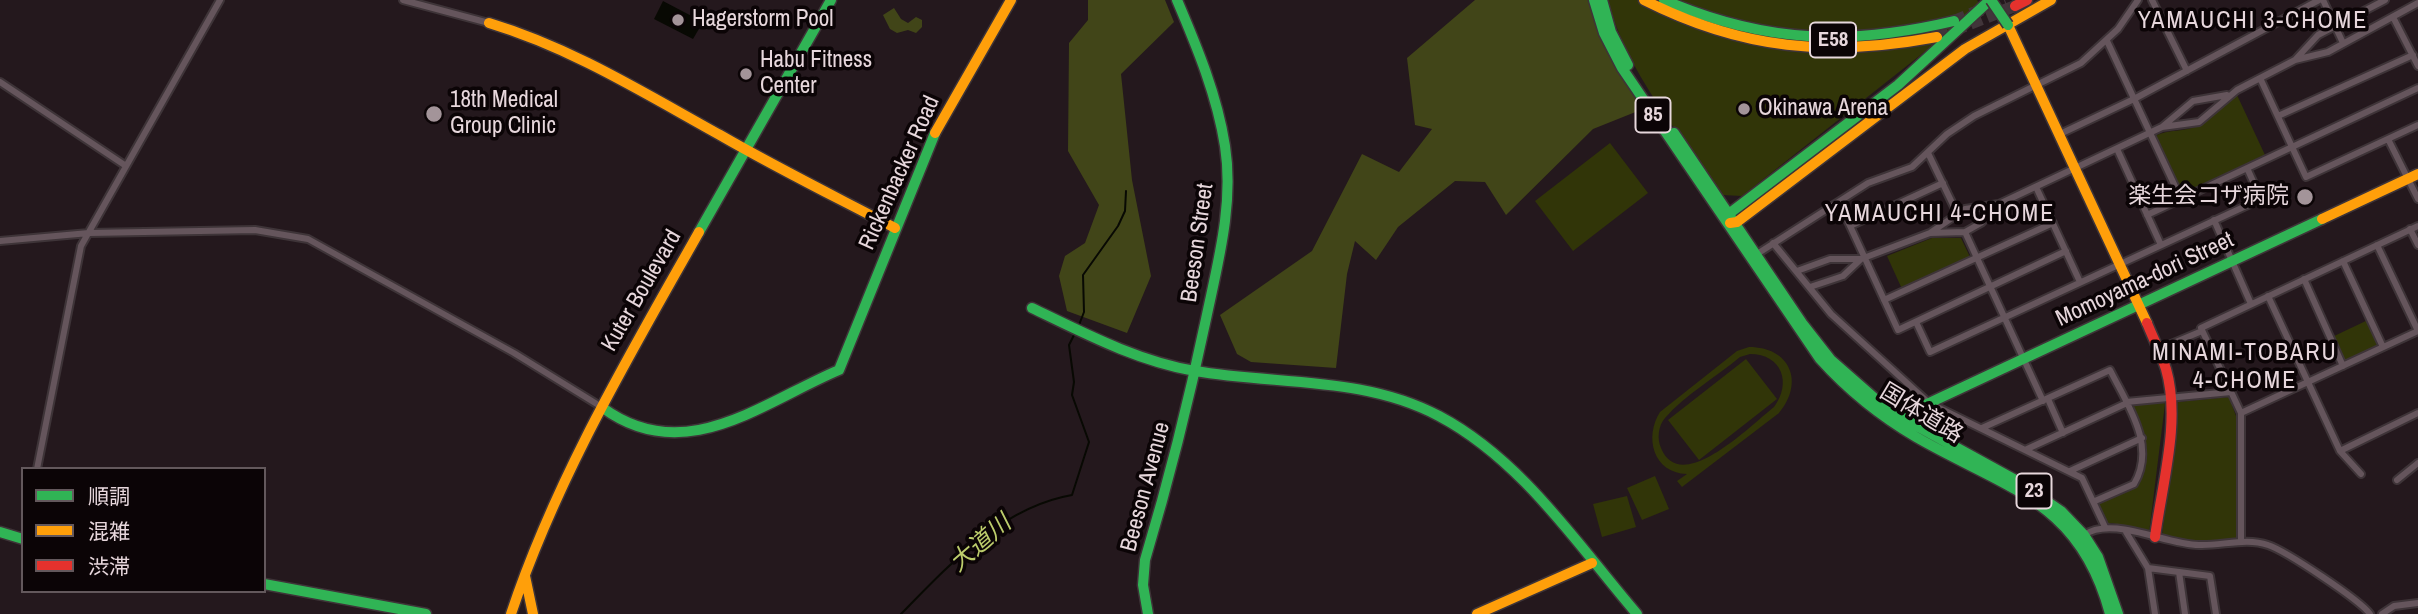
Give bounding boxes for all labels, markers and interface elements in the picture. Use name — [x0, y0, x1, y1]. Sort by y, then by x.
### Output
place label: Hagerstorm Pool — [692, 6, 833, 34]
district label: YAMAUCHI 3-CHOME — [2140, 8, 2366, 36]
marker: Hagerstorm Pool — [670, 12, 686, 28]
road number: E58 — [1810, 22, 1856, 58]
place label: Habu Fitness Center — [760, 47, 872, 101]
marker: Habu Fitness Center — [738, 66, 754, 82]
place label: 18th Medical Group Clinic — [450, 87, 558, 141]
street label: Rickenbacker Road — [854, 92, 946, 254]
place label: Okinawa Arena — [1758, 95, 1888, 123]
road number: 85 — [1636, 97, 1670, 132]
marker: Okinawa Arena — [1736, 101, 1752, 117]
marker: 18th Medical Group Clinic — [424, 104, 444, 124]
street label: Beeson Street — [1176, 182, 1220, 304]
place label: 楽生会コザ病院 — [2128, 183, 2289, 211]
marker: 楽生会コザ病院 — [2295, 187, 2315, 207]
district label: YAMAUCHI 4-CHOME — [1827, 201, 2053, 229]
street label: Kuter Boulevard — [596, 226, 688, 356]
street label: Momoyama-dori Street — [2052, 227, 2238, 333]
district label: MINAMI-TOBARU 4-CHOME — [2154, 340, 2336, 396]
street label: 国体道路 — [1874, 378, 1968, 450]
street label: Beeson Avenue — [1115, 419, 1177, 555]
legend — [21, 467, 266, 593]
road number: 23 — [2016, 474, 2052, 508]
text: 順調 — [88, 482, 130, 511]
water label: 大道川 — [944, 510, 1018, 578]
text: 混雑 — [88, 517, 130, 546]
text: 渋滞 — [88, 552, 130, 581]

